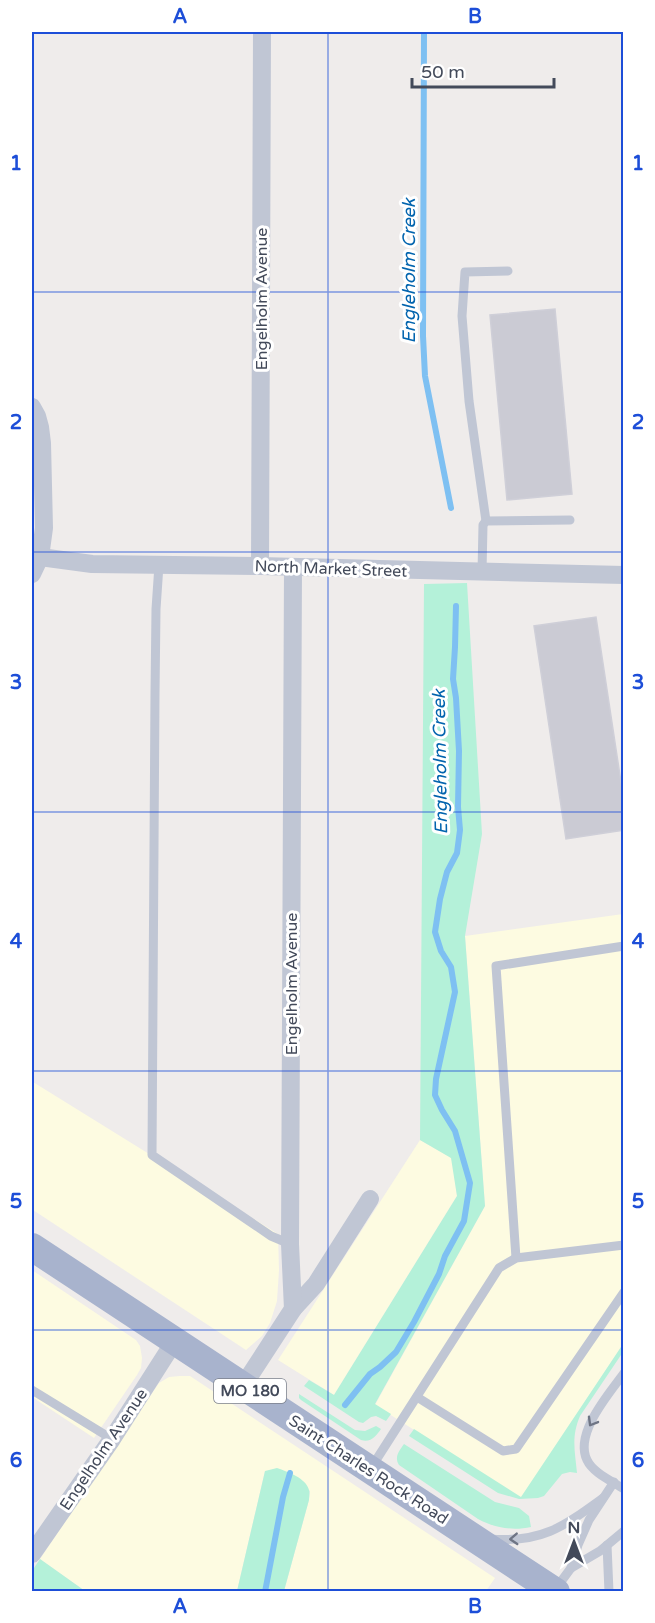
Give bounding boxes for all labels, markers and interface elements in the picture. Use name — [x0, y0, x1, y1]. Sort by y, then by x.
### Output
text: A — [173, 5, 188, 29]
text: B — [468, 5, 482, 29]
scale bar — [412, 51, 554, 89]
text: 50 m — [421, 61, 465, 83]
text: 1 — [10, 152, 22, 176]
text: 1 — [632, 152, 644, 176]
water label: Engleholm Creek — [398, 197, 420, 344]
street label: Engelholm Avenue — [252, 228, 272, 370]
text: 2 — [10, 411, 22, 435]
text: 2 — [632, 411, 644, 435]
street label: North Market Street — [254, 556, 408, 582]
text: 3 — [10, 671, 22, 695]
text: 3 — [632, 671, 644, 695]
water label: Engleholm Creek — [428, 688, 452, 835]
street label: Engelholm Avenue — [282, 913, 302, 1055]
text: 4 — [10, 930, 23, 954]
text: 4 — [632, 930, 645, 954]
text: 5 — [10, 1190, 22, 1214]
text: 5 — [632, 1190, 644, 1214]
road number: MO 180 — [214, 1379, 286, 1403]
street label: Engelholm Avenue — [56, 1385, 152, 1514]
street label: Saint Charles Rock Road — [285, 1411, 452, 1529]
one-way arrow — [587, 1416, 599, 1426]
text: 6 — [10, 1449, 22, 1473]
text: 6 — [632, 1449, 644, 1473]
north arrow — [544, 1512, 604, 1572]
text: N — [568, 1518, 580, 1538]
one-way arrow — [509, 1532, 518, 1545]
text: A — [173, 1595, 188, 1619]
text: B — [468, 1595, 482, 1619]

